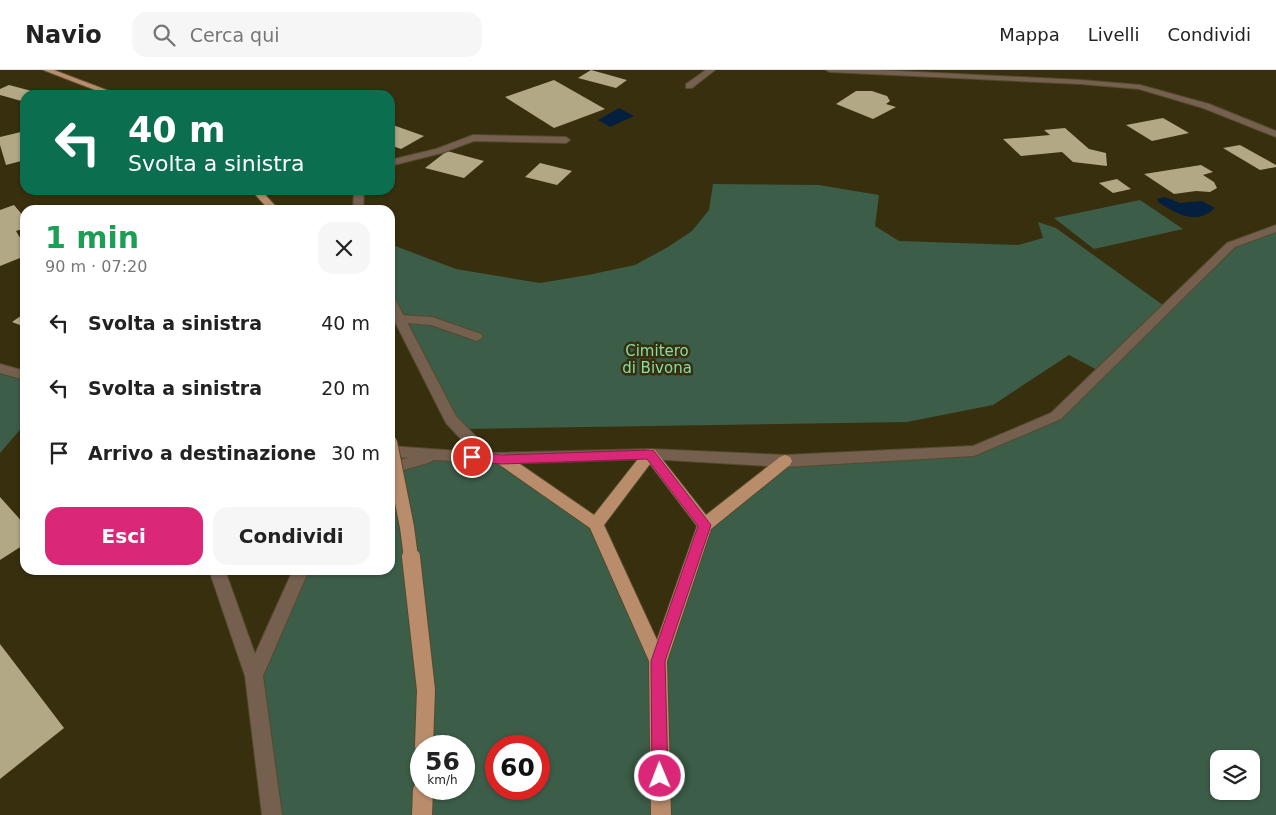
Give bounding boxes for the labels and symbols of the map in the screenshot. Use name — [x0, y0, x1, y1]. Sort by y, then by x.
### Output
park label: Cimitero di Bivona — [622, 342, 692, 377]
pin — [451, 436, 493, 478]
speed limit sign: 60 — [485, 735, 550, 800]
position arrow — [633, 749, 685, 801]

